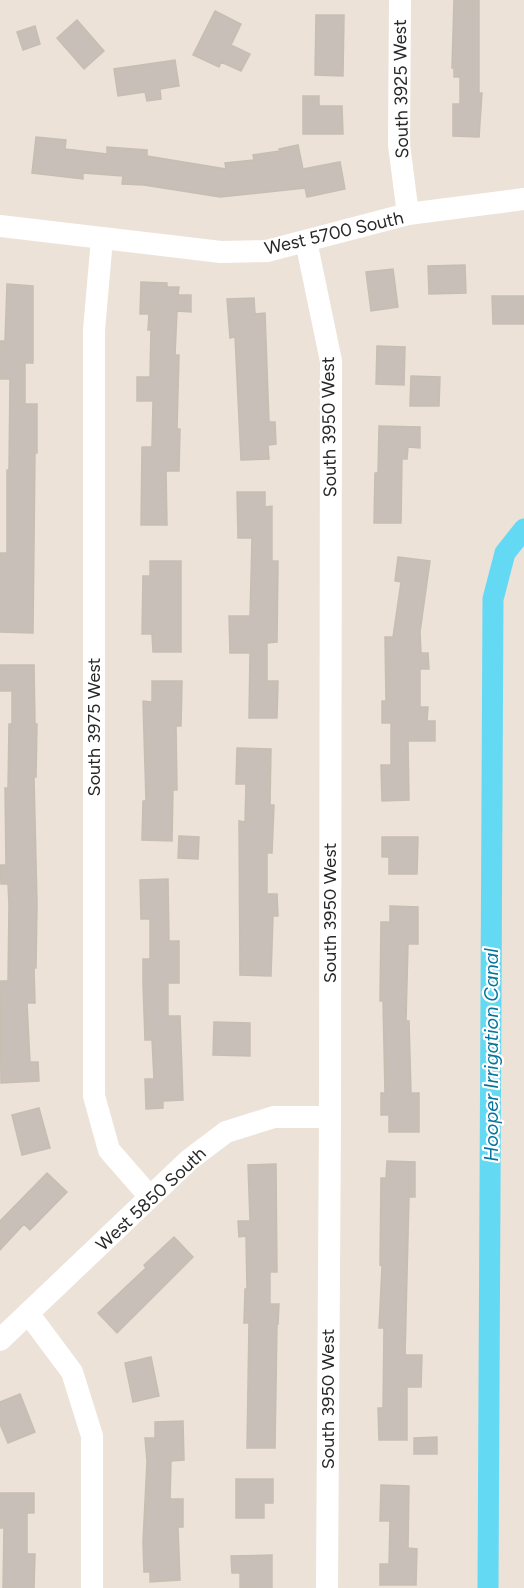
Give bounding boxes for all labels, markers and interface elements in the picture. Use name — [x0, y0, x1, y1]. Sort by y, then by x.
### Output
street label: South 3925 West — [389, 19, 413, 159]
street label: West 5700 South — [262, 206, 406, 260]
street label: South 3950 West — [317, 356, 341, 498]
street label: South 3975 West — [83, 657, 105, 796]
street label: South 3950 West — [319, 842, 341, 983]
water label: Hooper Irrigation Canal — [479, 948, 503, 1162]
street label: West 5850 South — [92, 1142, 210, 1256]
street label: South 3950 West — [317, 1328, 339, 1469]

